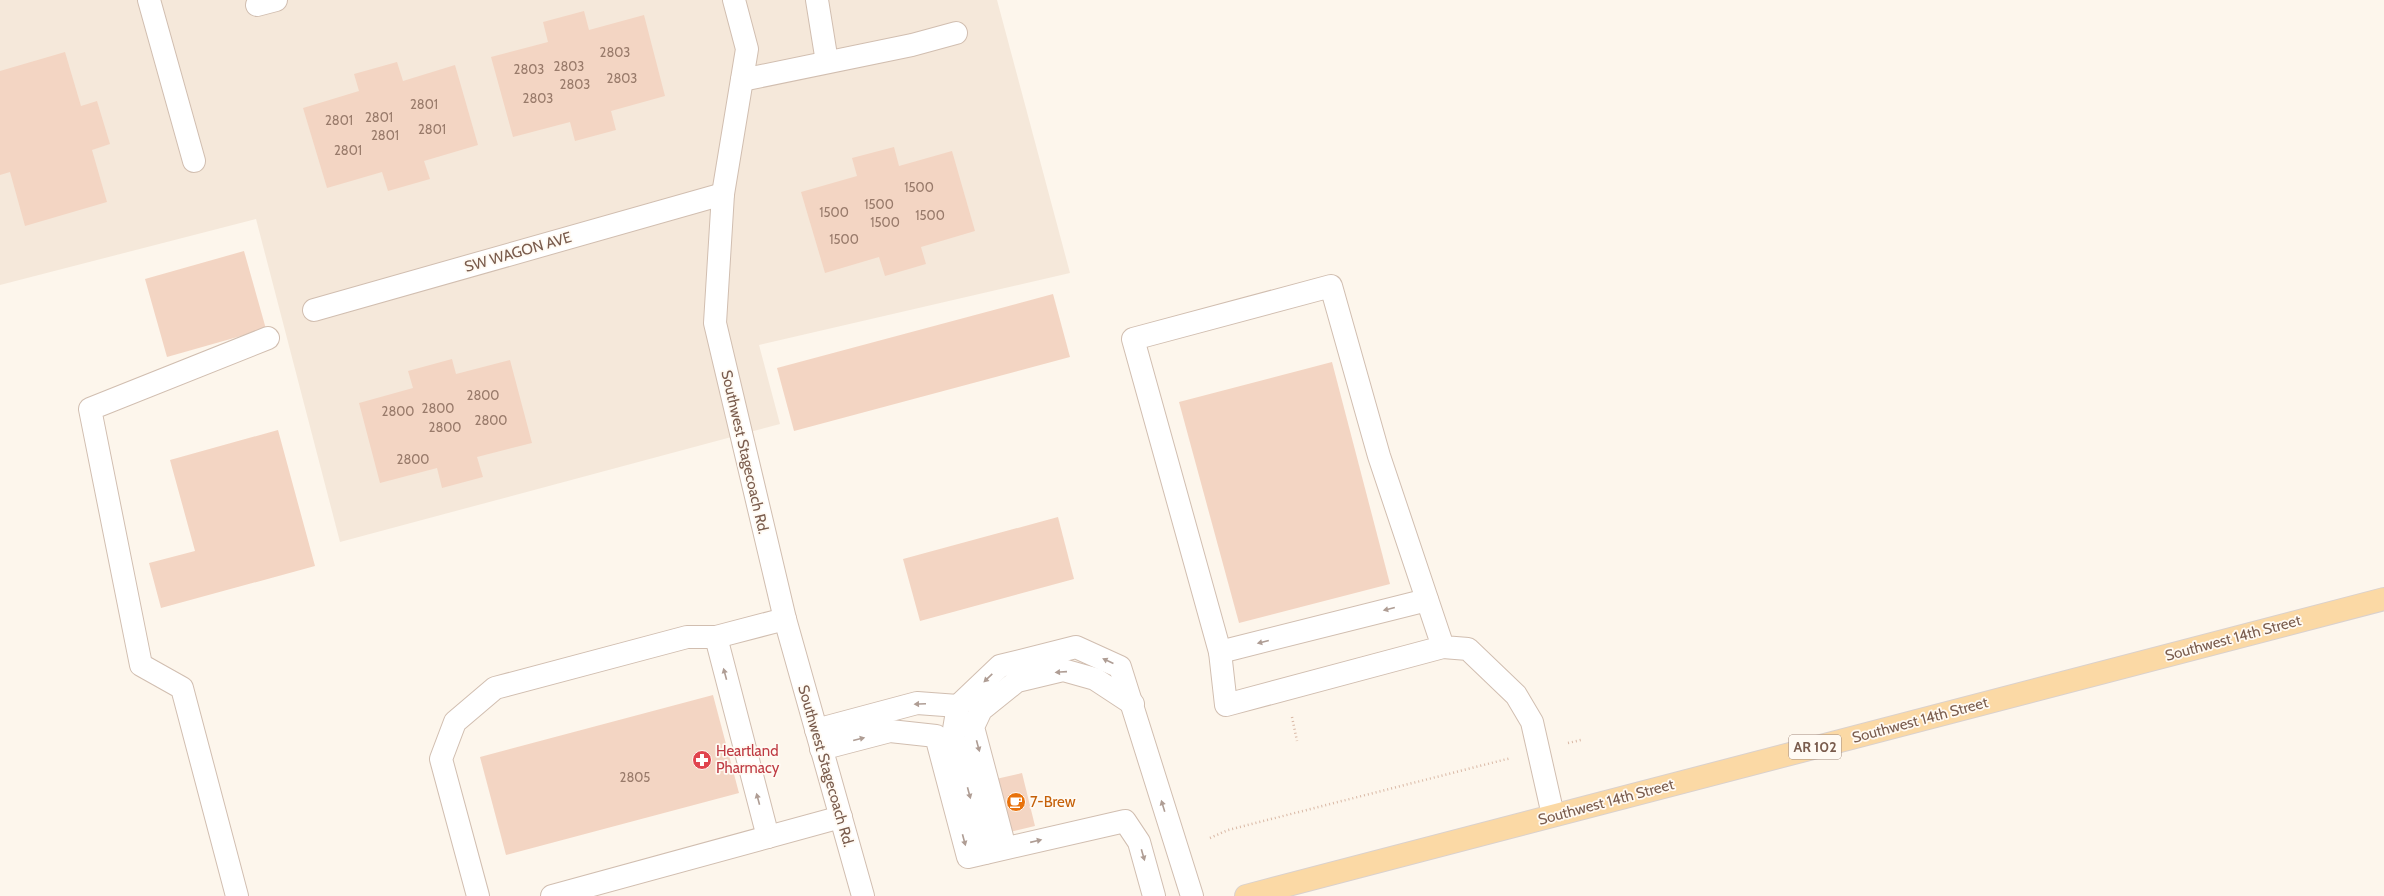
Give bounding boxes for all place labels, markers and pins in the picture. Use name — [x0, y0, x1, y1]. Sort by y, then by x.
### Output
place label: Heartland Pharmacy — [716, 742, 780, 777]
pharmacy icon: Heartland Pharmacy — [691, 749, 713, 771]
cafe icon: 7-Brew — [1005, 791, 1027, 813]
place label: 7-Brew — [1030, 793, 1076, 811]

